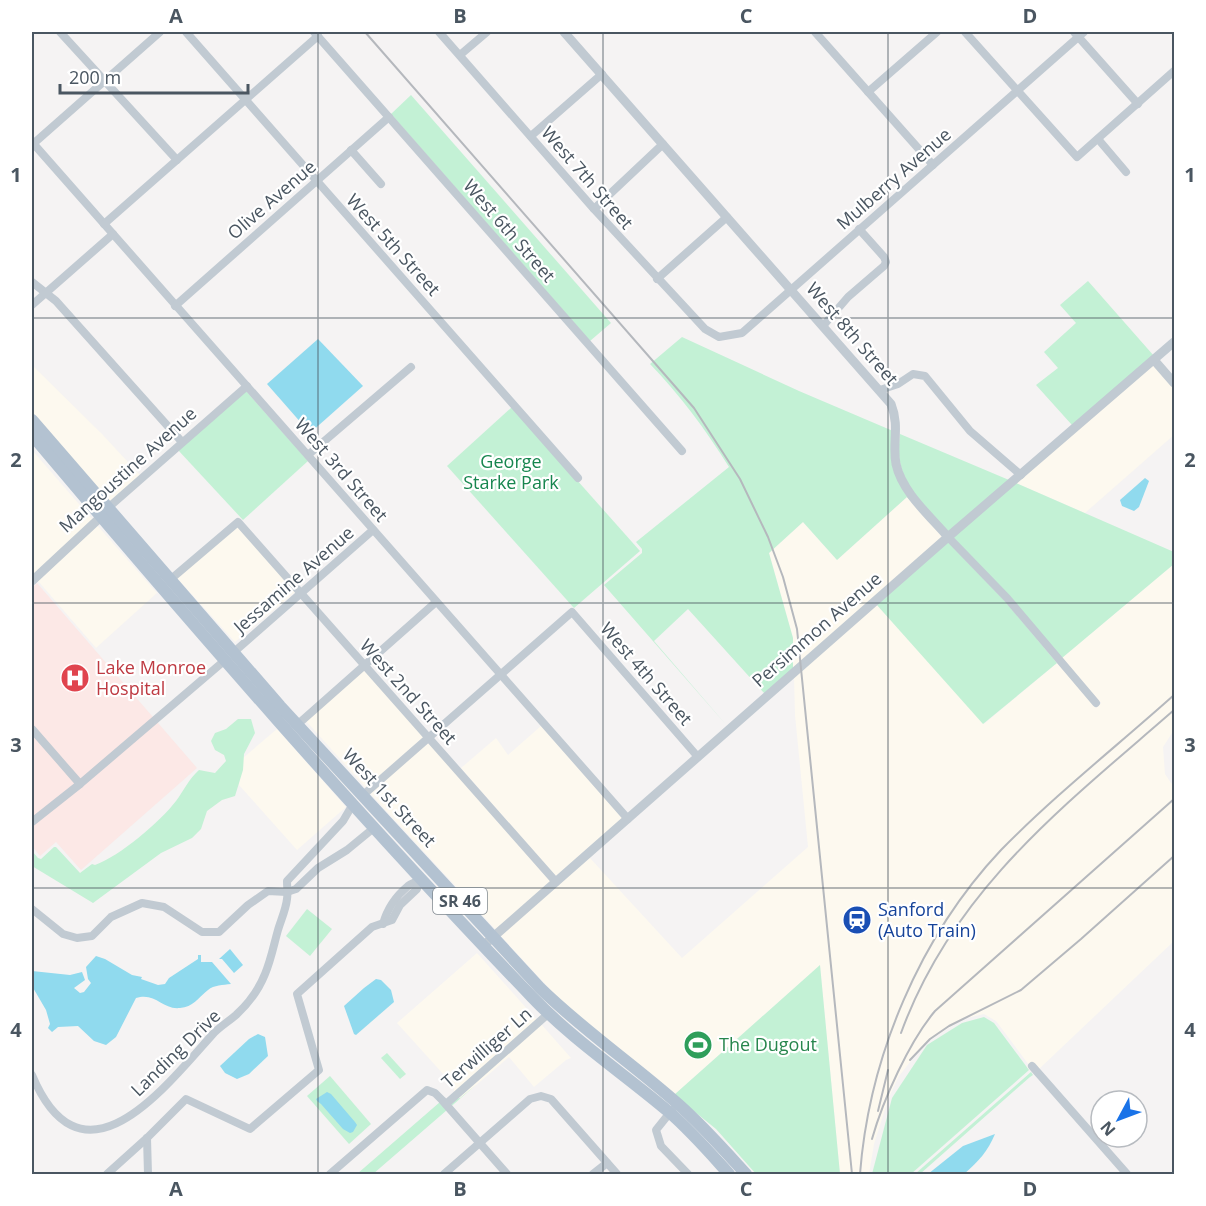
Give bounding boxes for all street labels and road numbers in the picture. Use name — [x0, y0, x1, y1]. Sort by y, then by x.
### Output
street label: West 7th Street — [536, 121, 639, 234]
street label: Mulberry Avenue — [831, 122, 956, 235]
street label: Olive Avenue — [222, 154, 321, 244]
street label: West 6th Street — [458, 174, 561, 287]
street label: West 5th Street — [342, 188, 446, 300]
street label: West 8th Street — [801, 277, 904, 390]
street label: Mangoustine Avenue — [54, 401, 201, 537]
street label: West 3rd Street — [290, 412, 393, 526]
street label: Jessamine Avenue — [227, 520, 358, 639]
street label: Persimmon Avenue — [747, 566, 886, 692]
street label: West 4th Street — [595, 617, 698, 730]
street label: West 2nd Street — [355, 634, 462, 749]
street label: West 1st Street — [338, 743, 442, 852]
road number: SR 46 — [433, 888, 487, 914]
street label: Terwilliger Ln — [436, 1001, 536, 1093]
street label: Landing Drive — [125, 1004, 225, 1101]

